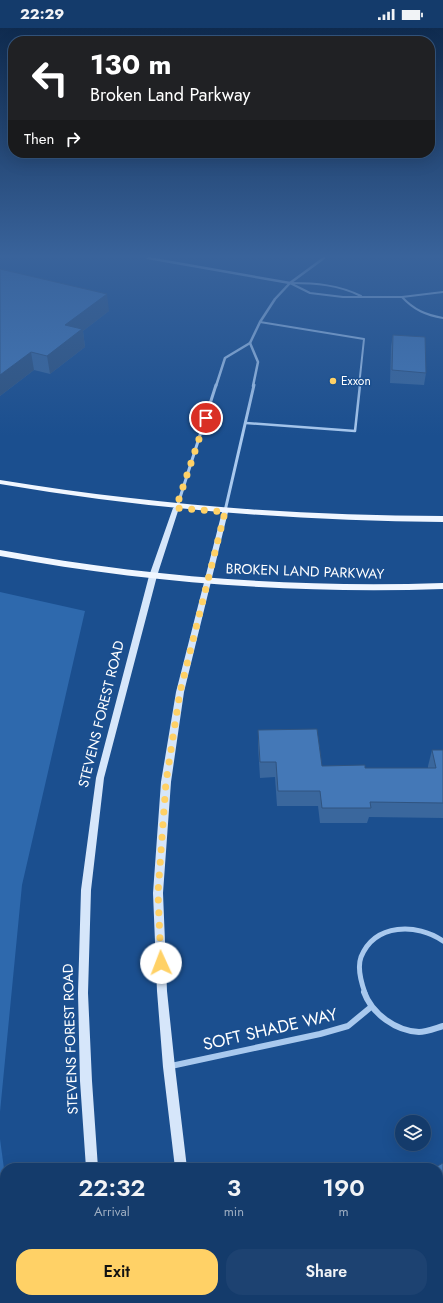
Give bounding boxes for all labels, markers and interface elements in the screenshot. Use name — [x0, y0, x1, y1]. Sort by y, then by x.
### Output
text: 22:29 — [20, 3, 64, 25]
text: 130 m — [90, 44, 172, 85]
icon: left — [24, 52, 76, 104]
text: Broken Land Parkway — [90, 82, 251, 108]
text: Then — [24, 128, 54, 150]
icon: right — [62, 128, 84, 150]
place label: Exxon — [341, 372, 371, 390]
marker: Exxon — [328, 376, 338, 386]
pin — [189, 401, 223, 435]
icon: arrive — [195, 407, 217, 429]
street label: BROKEN LAND PARKWAY — [225, 558, 385, 584]
street label: STEVENS FOREST ROAD — [73, 638, 129, 790]
position arrow — [140, 942, 182, 984]
street label: STEVENS FOREST ROAD — [57, 963, 83, 1115]
street label: SOFT SHADE WAY — [200, 1002, 340, 1056]
map controls — [395, 1115, 431, 1151]
button: layers — [395, 1115, 431, 1151]
text: 22:32 — [78, 1170, 145, 1205]
text: 3 — [227, 1170, 241, 1205]
text: 190 — [322, 1170, 365, 1205]
text: Arrival — [94, 1202, 130, 1221]
text: min — [224, 1202, 244, 1221]
text: m — [338, 1202, 349, 1221]
button: Exit — [16, 1249, 218, 1295]
button: Share — [226, 1249, 427, 1295]

